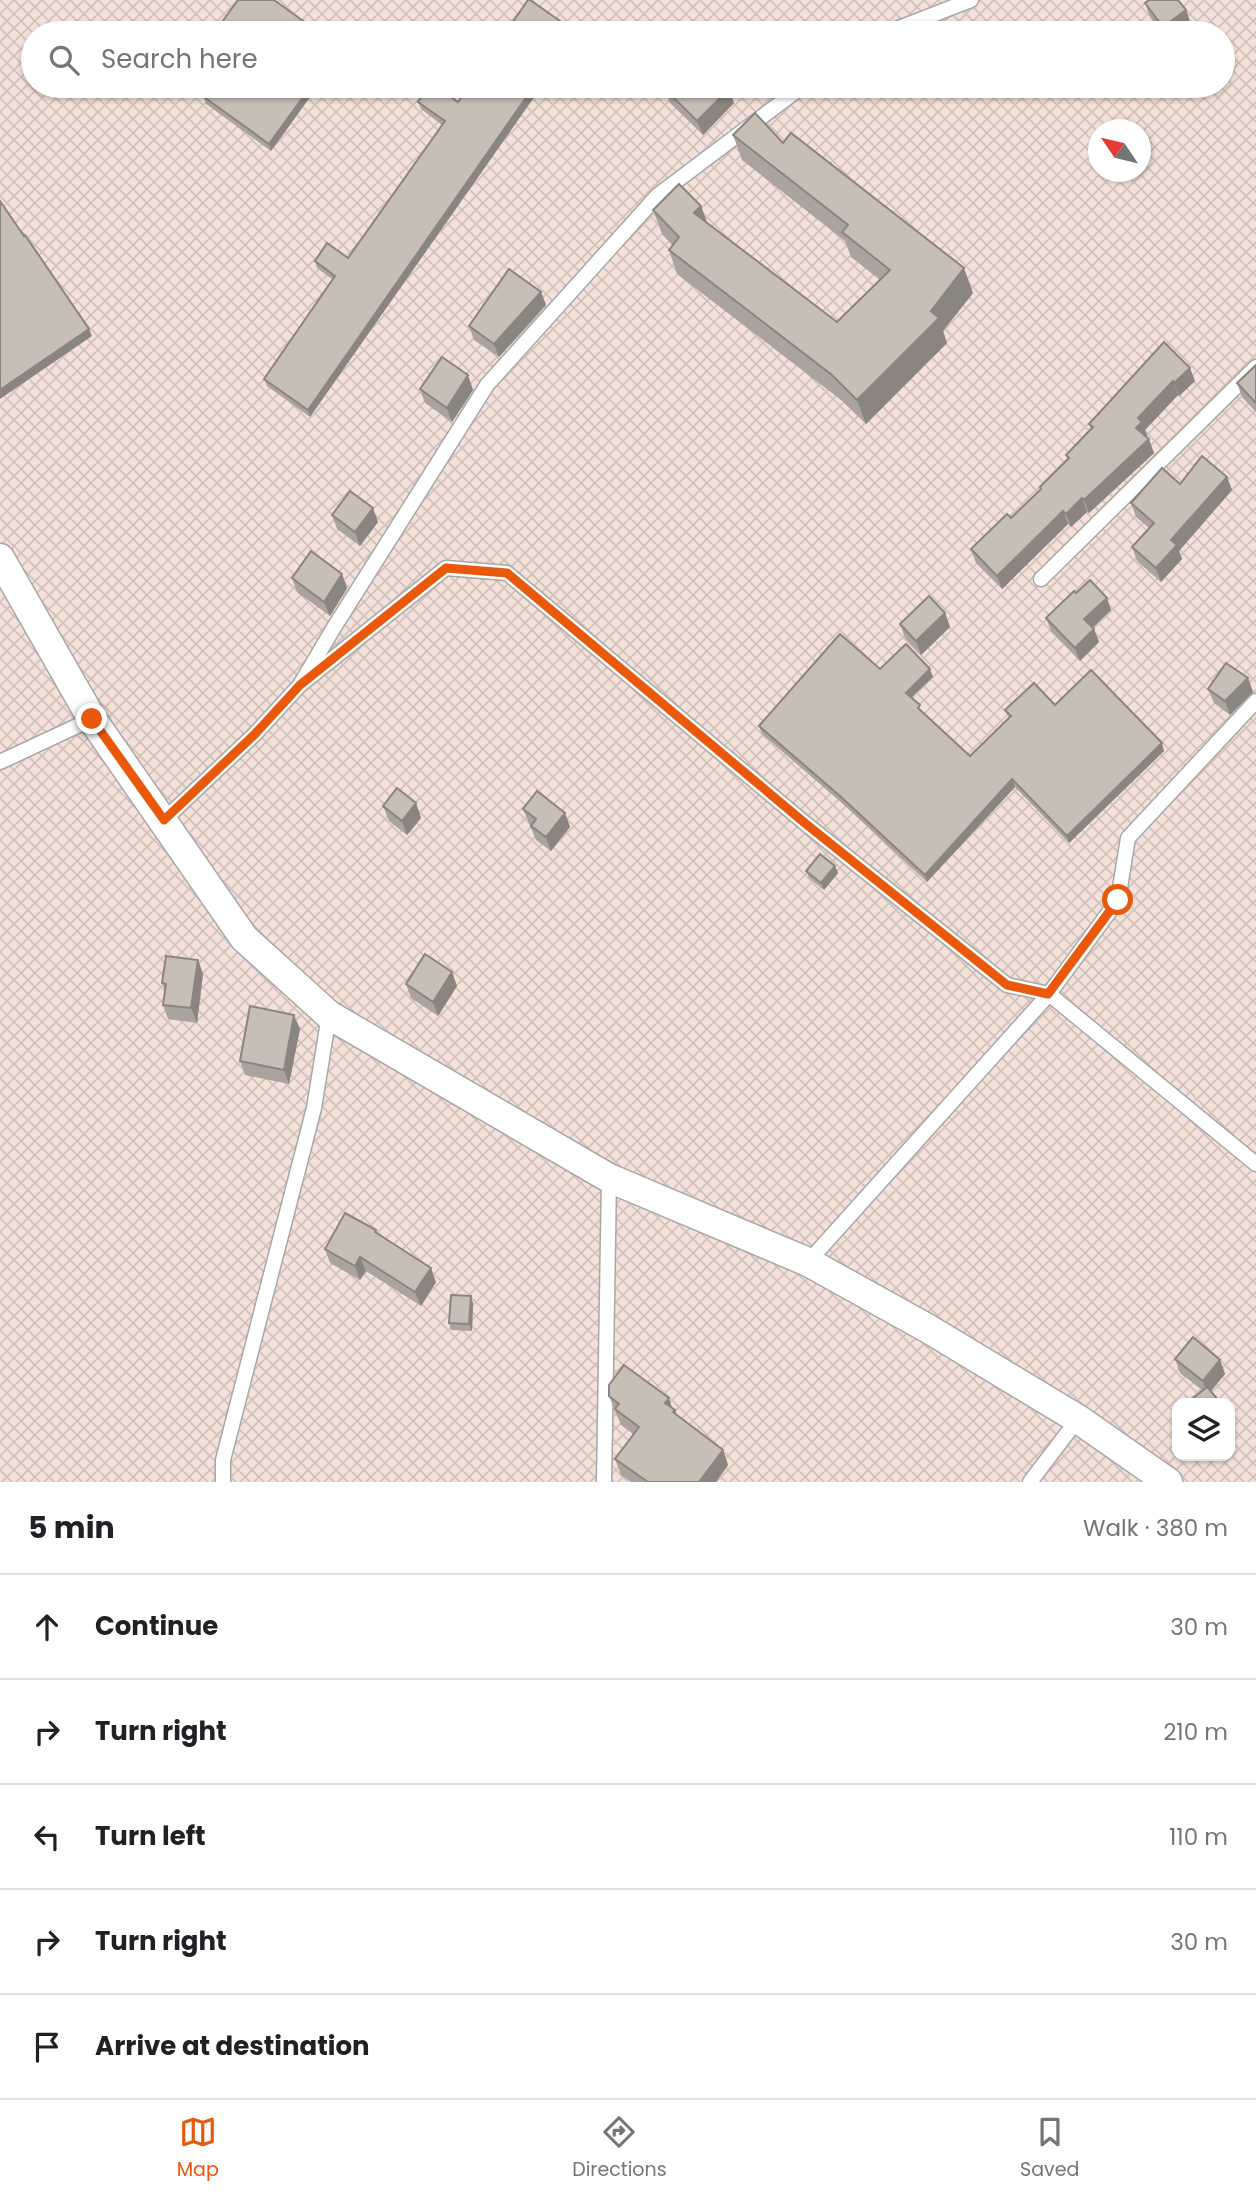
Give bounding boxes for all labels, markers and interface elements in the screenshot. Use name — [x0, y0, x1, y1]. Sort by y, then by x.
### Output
search box — [21, 21, 1235, 98]
icon: search — [45, 41, 83, 79]
text: Search here — [101, 41, 258, 77]
north arrow — [1088, 119, 1151, 182]
route end — [76, 703, 107, 734]
route start — [1102, 884, 1133, 915]
map controls — [1172, 1398, 1235, 1461]
button: layers — [1172, 1398, 1235, 1461]
text: 5 min — [28, 1506, 115, 1549]
text: Walk · 380 m — [1083, 1512, 1228, 1544]
icon: ahead — [28, 1608, 66, 1646]
text: Continue — [95, 1608, 218, 1644]
text: 30 m — [1170, 1611, 1228, 1643]
icon: right — [28, 1713, 66, 1751]
text: Turn right — [95, 1713, 227, 1749]
text: 210 m — [1163, 1716, 1228, 1748]
icon: left — [28, 1818, 66, 1856]
text: Turn left — [95, 1818, 206, 1854]
text: 110 m — [1169, 1821, 1228, 1853]
icon: right — [28, 1923, 66, 1961]
text: Turn right — [95, 1923, 227, 1959]
text: 30 m — [1170, 1926, 1228, 1958]
icon: arrive — [28, 2028, 66, 2066]
text: Arrive at destination — [95, 2028, 370, 2064]
tab: Map — [177, 2113, 219, 2184]
tab: Directions — [572, 2113, 667, 2184]
tab: Saved — [1020, 2113, 1079, 2184]

